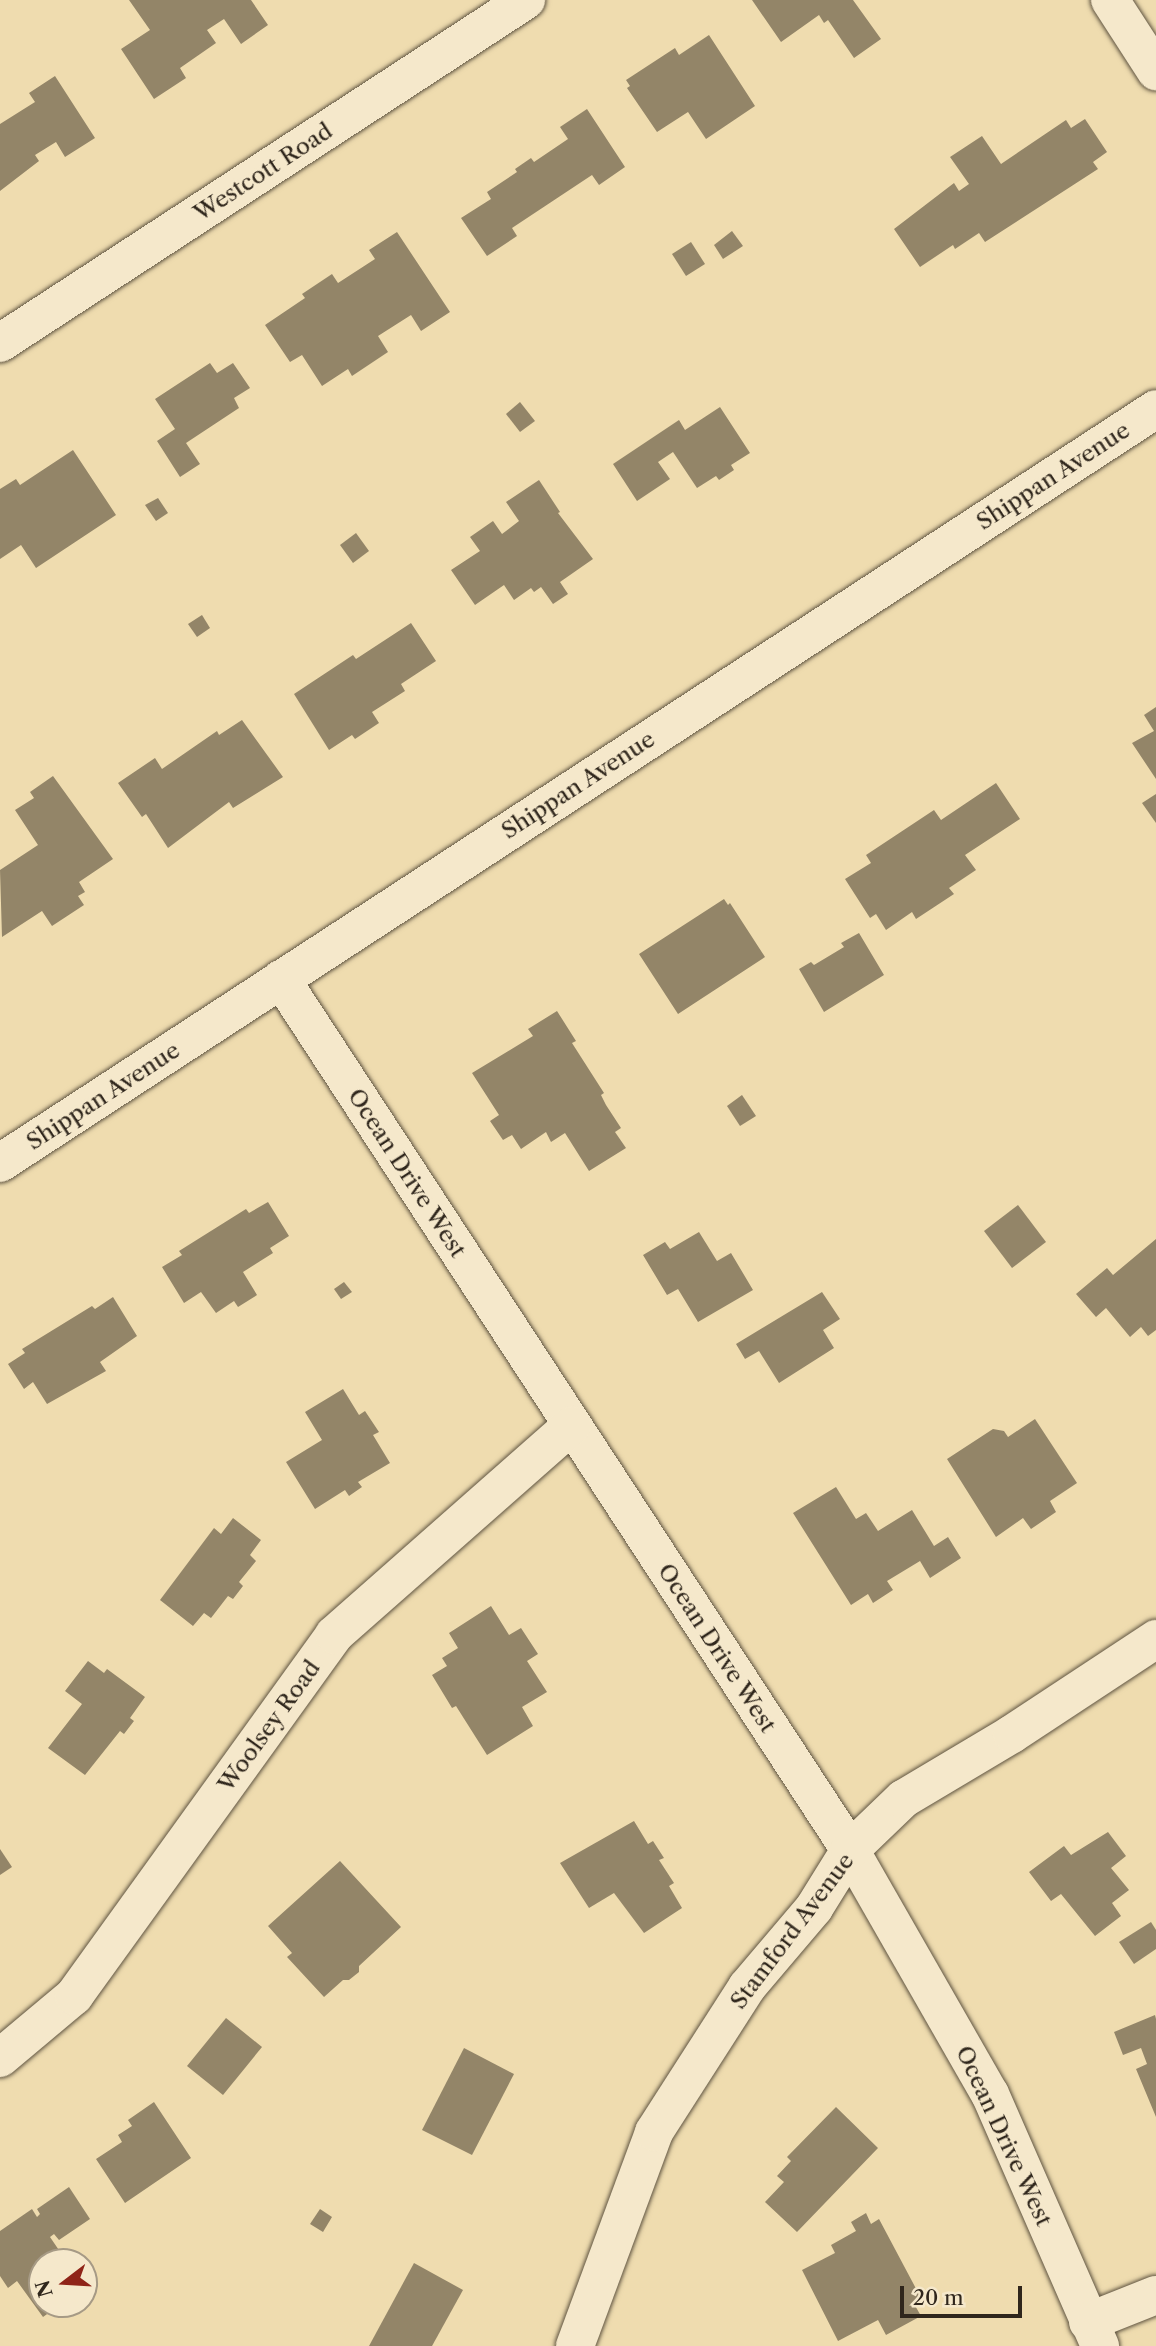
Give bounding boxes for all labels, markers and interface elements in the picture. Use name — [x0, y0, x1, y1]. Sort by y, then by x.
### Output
street label: Westcott Road — [189, 117, 337, 227]
street label: Shippan Avenue — [971, 416, 1135, 536]
street label: Shippan Avenue — [496, 725, 660, 845]
street label: Shippan Avenue — [21, 1036, 185, 1156]
street label: Ocean Drive West — [342, 1083, 472, 1263]
street label: Ocean Drive West — [652, 1558, 782, 1738]
street label: Woolsey Road — [212, 1655, 326, 1797]
street label: Stamford Avenue — [724, 1847, 860, 2015]
street label: Ocean Drive West — [950, 2041, 1058, 2231]
north arrow — [28, 2248, 98, 2318]
scale bar — [904, 2272, 1026, 2316]
text: N — [31, 2277, 58, 2300]
text: 20 m — [913, 2285, 964, 2310]

